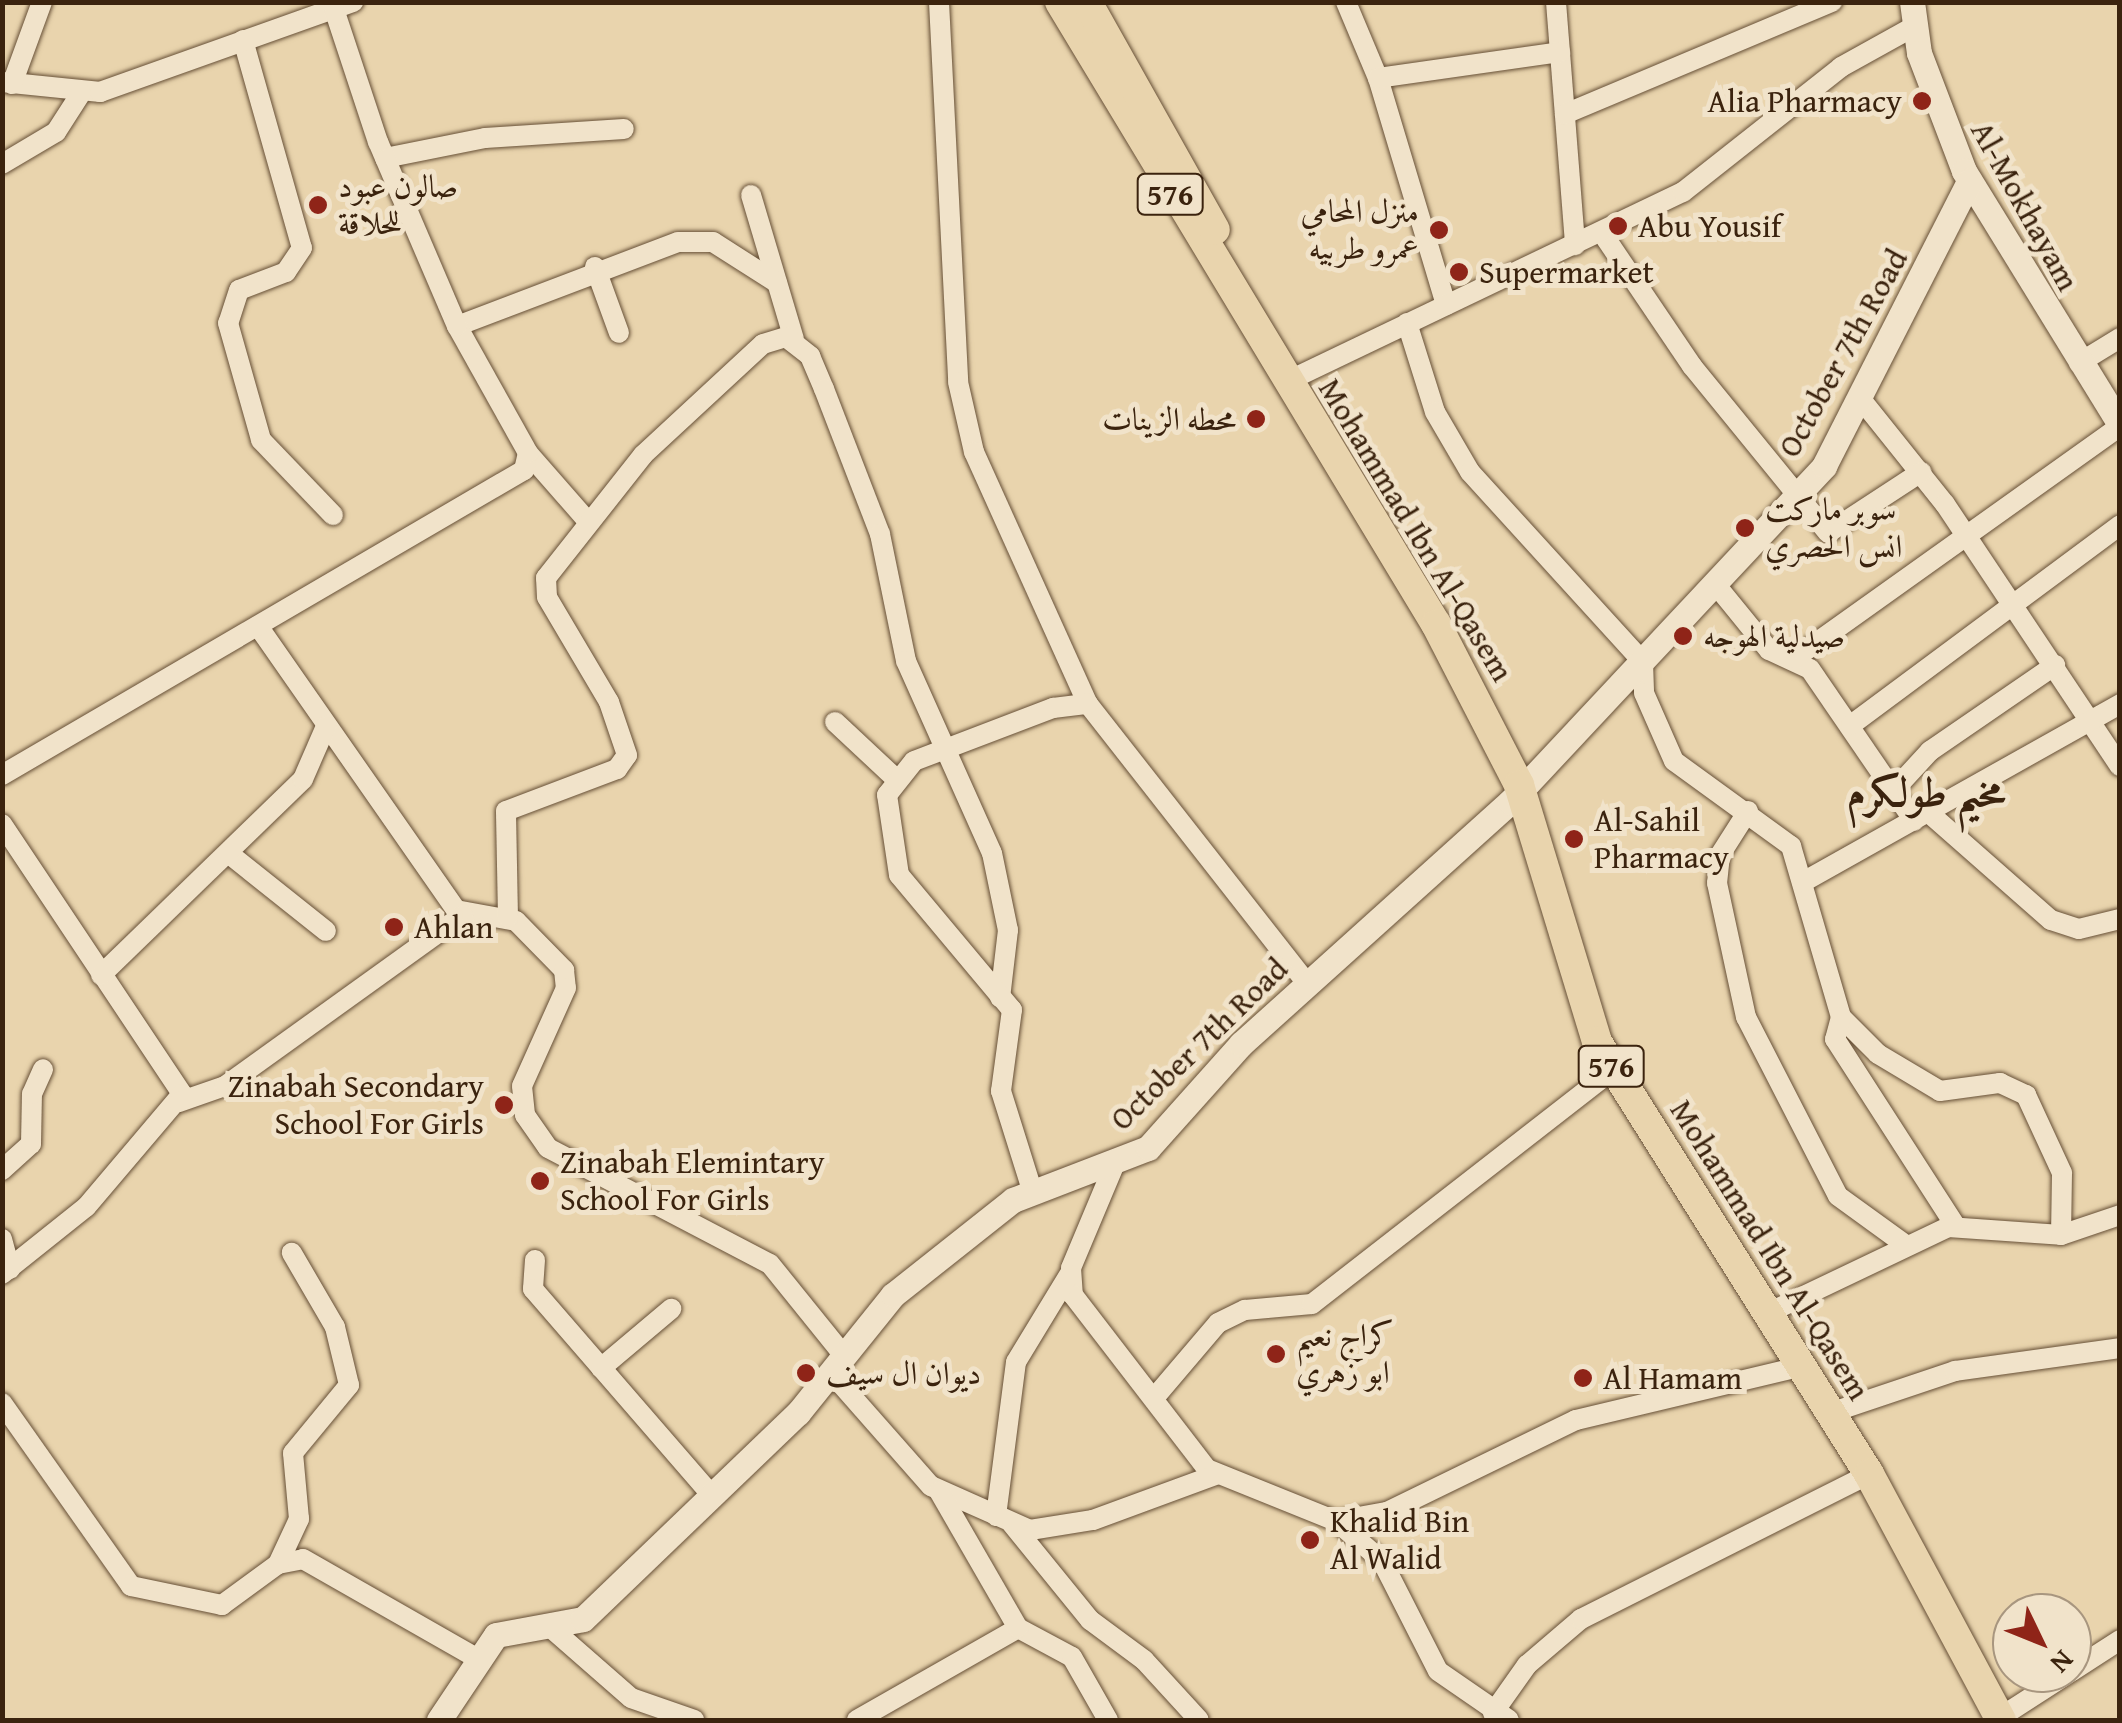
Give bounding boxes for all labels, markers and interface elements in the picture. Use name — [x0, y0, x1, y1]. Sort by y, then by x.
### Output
place label: Alia Pharmacy — [1708, 82, 1902, 120]
marker: Alia Pharmacy — [1911, 90, 1933, 112]
street label: Al-Mokhayam — [1963, 114, 2087, 298]
place label: صالون عبود للحلاقة — [338, 168, 458, 243]
road number: 576 — [1135, 169, 1205, 219]
place label: منزل المحامي عمرو طربيه — [1301, 193, 1419, 268]
marker: صالون عبود للحلاقة — [307, 194, 329, 216]
place label: Abu Yousif — [1638, 207, 1781, 245]
marker: Abu Yousif — [1607, 215, 1629, 237]
marker: منزل المحامي عمرو طربيه — [1428, 219, 1450, 241]
street label: October 7th Road — [1770, 242, 1916, 464]
place label: Supermarket — [1479, 253, 1654, 291]
marker: Supermarket — [1448, 261, 1470, 283]
street label: Mohammad Ibn Al-Qasem — [1310, 372, 1522, 688]
place label: محطه الزينات — [1102, 400, 1236, 438]
marker: محطه الزينات — [1245, 408, 1267, 430]
place label: سوبر ماركت انس الحصري — [1765, 491, 1902, 566]
marker: سوبر ماركت انس الحصري — [1734, 517, 1756, 539]
place label: صيدلية الهوجه — [1703, 617, 1845, 655]
marker: صيدلية الهوجه — [1672, 625, 1694, 647]
district label: مخيم طولكرم — [1847, 766, 2005, 816]
place label: Al-Sahil Pharmacy — [1594, 802, 1729, 877]
marker: Al-Sahil Pharmacy — [1563, 828, 1585, 850]
place label: Ahlan — [414, 908, 493, 946]
marker: Ahlan — [383, 916, 405, 938]
street label: October 7th Road — [1102, 950, 1296, 1138]
road number: 576 — [1576, 1041, 1646, 1091]
place label: Zinabah Secondary School For Girls — [228, 1068, 484, 1143]
street label: Mohammad Ibn Al-Qasem — [1662, 1093, 1878, 1407]
marker: Zinabah Secondary School For Girls — [493, 1094, 515, 1116]
place label: Zinabah Elemintary School For Girls — [560, 1144, 825, 1219]
marker: Zinabah Elemintary School For Girls — [529, 1170, 551, 1192]
place label: كراج نعيم ابو زهري — [1296, 1317, 1394, 1392]
marker: كراج نعيم ابو زهري — [1265, 1343, 1287, 1365]
place label: ديوان ال سيف — [826, 1354, 981, 1392]
place label: Al Hamam — [1603, 1359, 1742, 1397]
marker: ديوان ال سيف — [795, 1362, 817, 1384]
marker: Al Hamam — [1572, 1367, 1594, 1389]
place label: Khalid Bin Al Walid — [1330, 1503, 1469, 1578]
marker: Khalid Bin Al Walid — [1299, 1529, 1321, 1551]
north arrow — [1992, 1593, 2092, 1693]
text: N — [2041, 1642, 2084, 1683]

